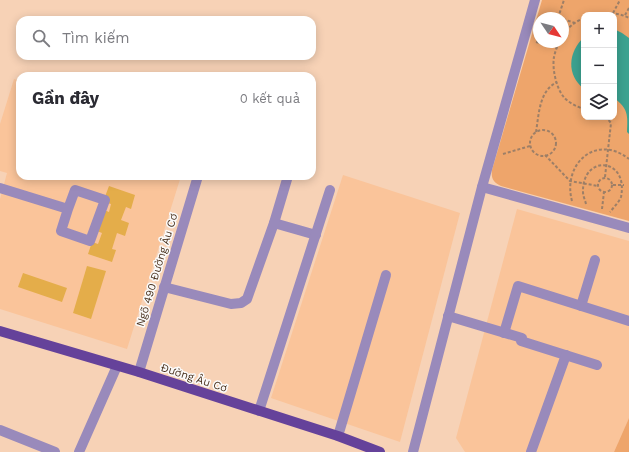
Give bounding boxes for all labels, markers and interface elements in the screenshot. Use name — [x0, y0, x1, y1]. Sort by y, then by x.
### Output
north arrow — [533, 12, 569, 48]
map controls — [581, 12, 617, 120]
button: + — [581, 12, 617, 48]
search box — [16, 16, 316, 60]
icon: search — [30, 27, 52, 49]
text: Tìm kiếm — [62, 29, 130, 47]
button: − — [581, 48, 617, 84]
button: layers — [581, 84, 617, 120]
text: Gần đây — [32, 88, 99, 108]
text: 0 kết quả — [240, 91, 300, 106]
street label: Ngõ 490 Đường Âu Cơ — [133, 212, 180, 328]
street label: Đường Âu Cơ — [159, 360, 229, 395]

